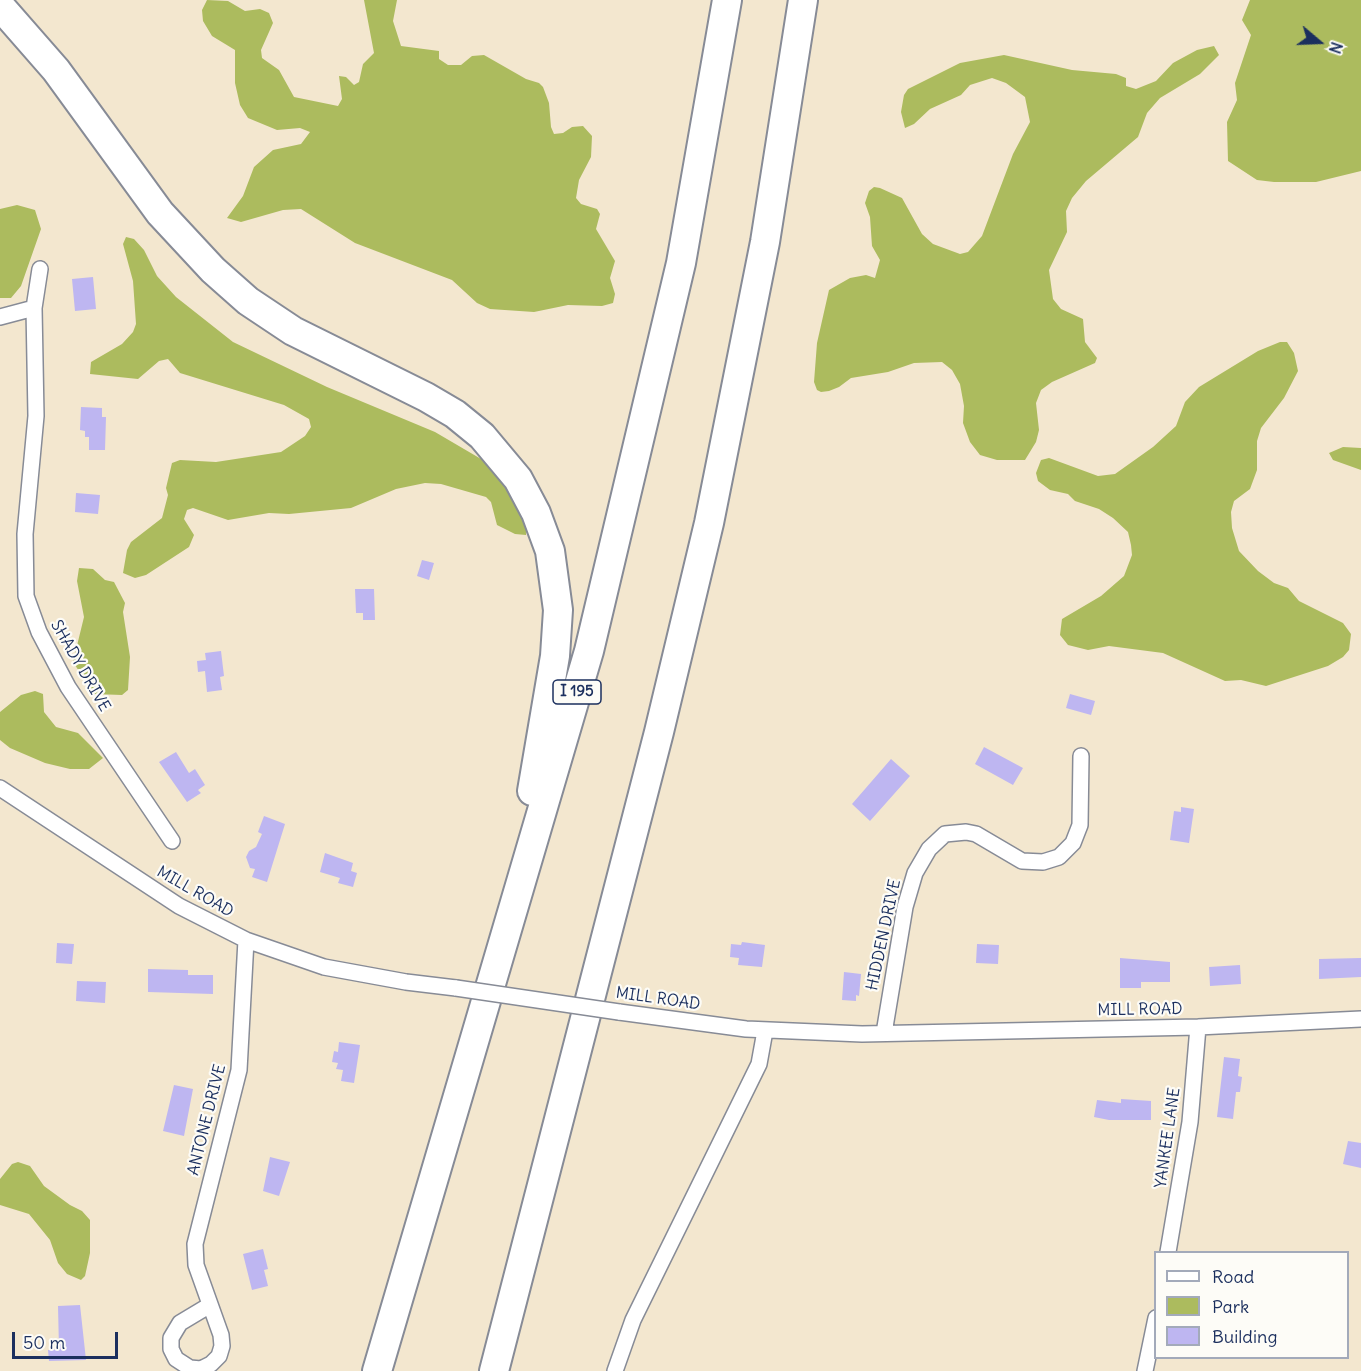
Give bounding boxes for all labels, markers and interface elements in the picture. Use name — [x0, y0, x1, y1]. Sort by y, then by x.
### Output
north arrow — [1289, 12, 1349, 72]
text: N — [1325, 39, 1347, 56]
street label: SHADY DRIVE — [46, 617, 114, 715]
road number: I 195 — [553, 680, 601, 704]
street label: MILL ROAD — [153, 862, 237, 922]
street label: HIDDEN DRIVE — [863, 878, 905, 992]
street label: MILL ROAD — [614, 984, 702, 1014]
street label: MILL ROAD — [1097, 1000, 1183, 1020]
street label: ANTONE DRIVE — [184, 1062, 230, 1178]
street label: YANKEE LANE — [1151, 1087, 1185, 1189]
legend — [1154, 1251, 1349, 1359]
text: Road — [1212, 1265, 1254, 1288]
text: Park — [1212, 1295, 1249, 1318]
scale bar — [15, 1320, 122, 1358]
text: Building — [1212, 1325, 1277, 1348]
text: 50 m — [23, 1331, 65, 1354]

